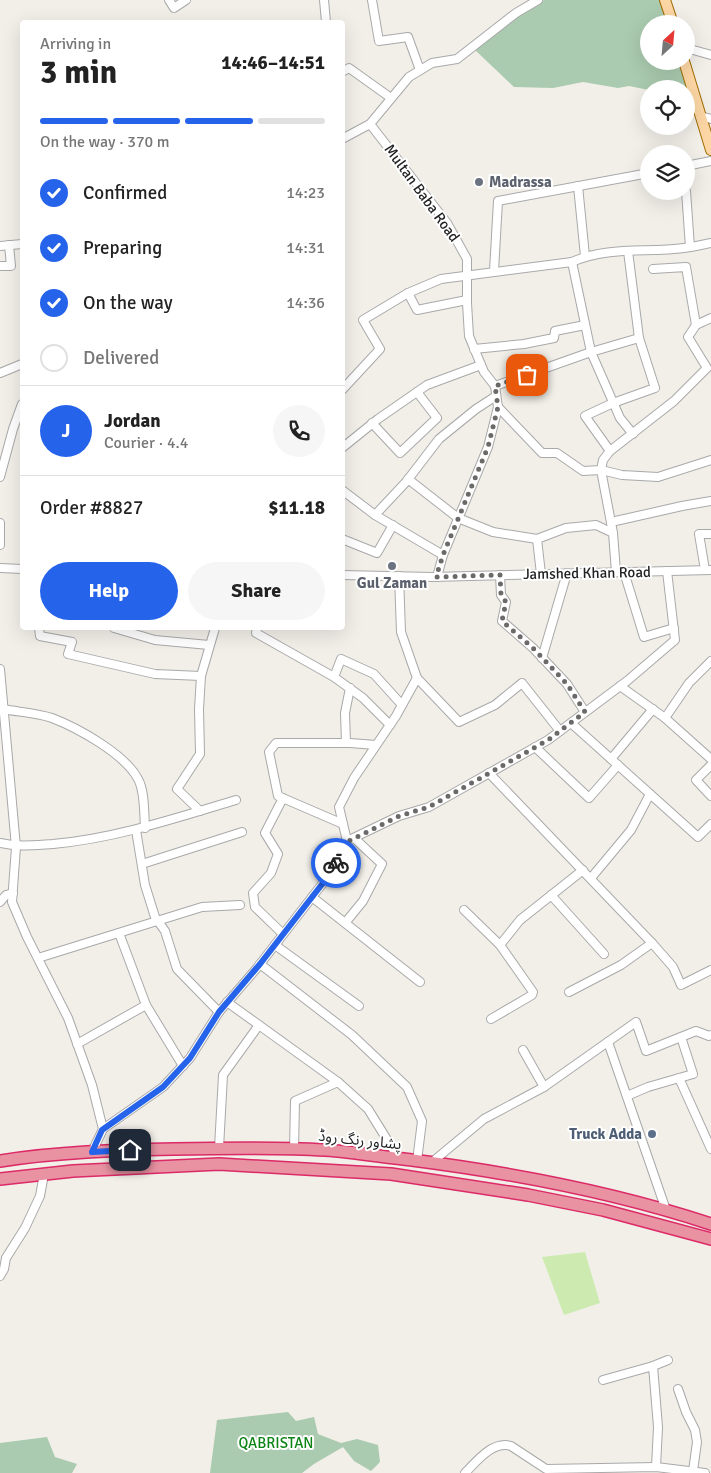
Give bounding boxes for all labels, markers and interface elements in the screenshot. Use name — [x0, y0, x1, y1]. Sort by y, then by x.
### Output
north arrow — [640, 15, 695, 70]
map controls — [640, 15, 695, 200]
text: Arriving in — [40, 34, 111, 54]
text: 14:46–14:51 — [221, 51, 325, 75]
text: 3 min — [40, 53, 117, 92]
button: locate — [640, 80, 695, 135]
text: On the way · 370 m — [40, 132, 170, 152]
street label: Multan Baba Road — [381, 141, 464, 245]
button: layers — [640, 145, 695, 200]
place label: Madrassa — [489, 173, 552, 191]
marker: Madrassa — [473, 176, 485, 188]
icon: check — [40, 179, 68, 207]
text: Confirmed — [83, 181, 167, 205]
text: 14:23 — [286, 183, 325, 203]
icon: check — [40, 234, 68, 262]
text: Preparing — [83, 236, 162, 260]
text: 14:31 — [286, 238, 325, 258]
icon: check — [40, 289, 68, 317]
text: On the way — [83, 291, 173, 315]
text: 14:36 — [286, 293, 325, 313]
text: Delivered — [83, 346, 159, 370]
pin — [506, 354, 548, 396]
icon: bag — [513, 361, 541, 389]
button: phone — [273, 405, 325, 457]
text: Jordan — [104, 409, 161, 433]
text: J — [62, 419, 70, 443]
text: Courier · 4.4 — [104, 433, 188, 453]
text: Order #8827 — [40, 496, 143, 520]
text: $11.18 — [268, 496, 325, 520]
marker: Gul Zaman — [386, 560, 398, 572]
button: Help — [40, 562, 178, 620]
button: Share — [188, 562, 325, 620]
street label: Jamshed Khan Road — [523, 563, 651, 583]
place label: Gul Zaman — [357, 574, 427, 592]
courier — [311, 838, 361, 888]
icon: bike — [322, 849, 350, 877]
place label: Truck Adda — [569, 1125, 642, 1143]
street label: پشاور رنگ روڈ — [317, 1127, 402, 1154]
marker: Truck Adda — [646, 1128, 658, 1140]
pin — [109, 1129, 151, 1171]
icon: home — [116, 1136, 144, 1164]
park label: QABRISTAN — [238, 1434, 314, 1452]

